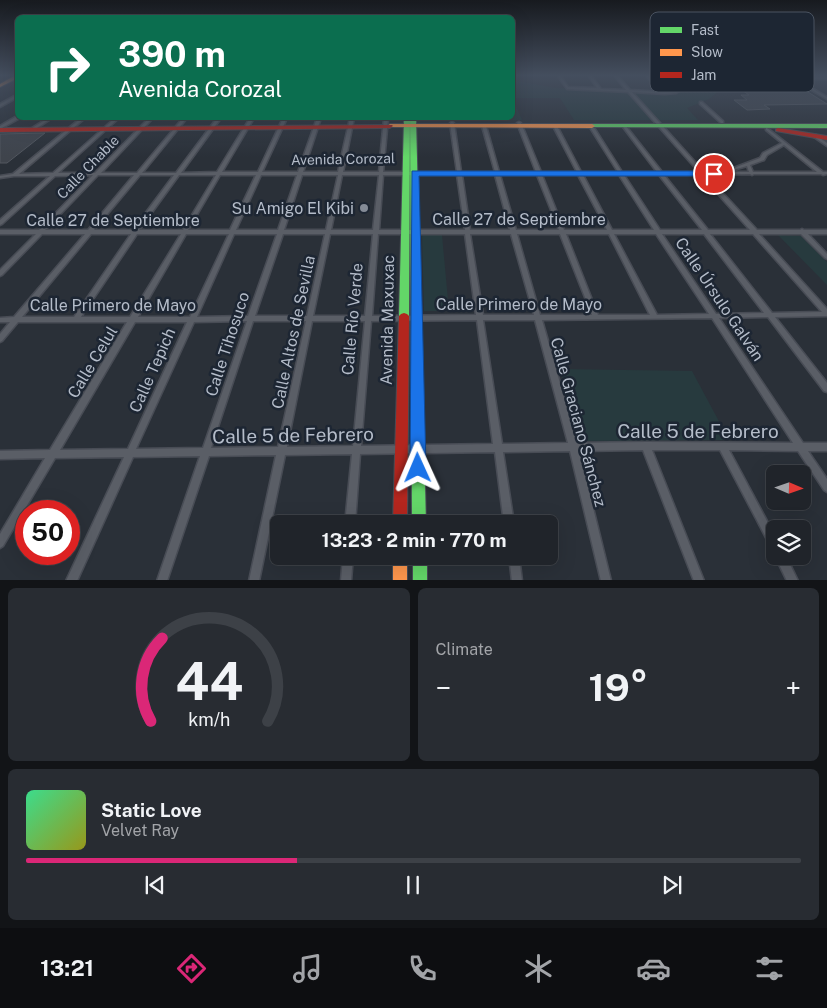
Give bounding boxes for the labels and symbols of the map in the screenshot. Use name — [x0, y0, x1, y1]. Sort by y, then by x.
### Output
legend — [650, 12, 814, 92]
text: Fast — [691, 22, 719, 38]
text: Slow — [691, 44, 723, 60]
text: Jam — [691, 67, 716, 83]
street label: Calle Chable — [54, 132, 122, 202]
street label: Avenida Corozal — [291, 150, 395, 168]
pin — [693, 153, 735, 195]
place label: Su Amigo El Kibi — [232, 199, 354, 218]
marker: Su Amigo El Kibi — [358, 202, 370, 214]
street label: Calle 27 de Septiembre — [432, 210, 606, 229]
street label: Calle 27 de Septiembre — [26, 211, 200, 230]
street label: Calle Úrsulo Galván — [671, 233, 769, 365]
street label: Calle Altos de Sevilla — [268, 254, 319, 411]
street label: Avenida Maxuxac — [377, 255, 398, 385]
street label: Calle Río Verde — [338, 262, 367, 376]
street label: Calle Tihosuco — [202, 290, 253, 399]
street label: Calle Primero de Mayo — [436, 295, 602, 314]
street label: Calle Primero de Mayo — [30, 296, 196, 315]
street label: Calle Celul — [64, 323, 121, 402]
street label: Calle Tepich — [125, 325, 180, 415]
street label: Calle Graciano Sánchez — [547, 335, 610, 509]
street label: Calle 5 de Febrero — [617, 420, 779, 442]
street label: Calle 5 de Febrero — [212, 423, 374, 447]
position arrow — [391, 441, 443, 493]
north arrow — [766, 465, 811, 510]
speed limit sign: 50 — [15, 500, 80, 565]

